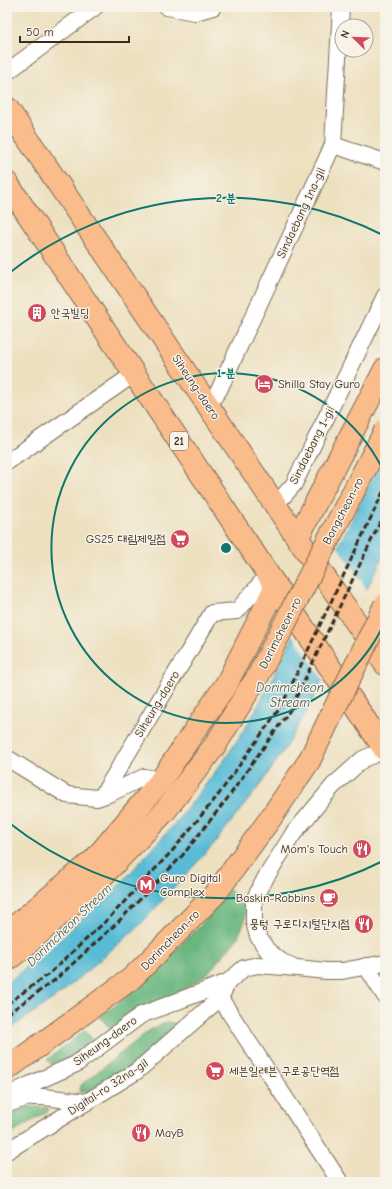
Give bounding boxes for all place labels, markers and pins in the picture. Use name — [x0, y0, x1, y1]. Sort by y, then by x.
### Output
building icon: 안국빌딩 — [26, 302, 48, 324]
place label: 안국빌딩 — [51, 306, 90, 320]
hotel icon: Shilla Stay Guro — [253, 373, 275, 395]
place label: Shilla Stay Guro — [278, 377, 360, 391]
supermarket icon: GS25 대림제일점 — [169, 528, 191, 550]
place label: GS25 대림제일점 — [86, 532, 166, 546]
centre of rings — [219, 541, 233, 555]
restaurant icon: Mom's Touch — [351, 838, 373, 860]
place label: Mom's Touch — [280, 842, 348, 856]
place label: Guro Digital Complex — [160, 871, 221, 899]
metro station icon: Guro Digital Complex — [135, 874, 157, 896]
cafe icon: Baskin-Robbins — [318, 887, 340, 909]
place label: Baskin-Robbins — [236, 891, 315, 905]
restaurant icon: 뭉텅 구로디지털단지점 — [353, 913, 375, 935]
place label: 뭉텅 구로디지털단지점 — [249, 917, 350, 931]
supermarket icon: 세븐일레븐 구로공단역점 — [204, 1060, 226, 1082]
place label: 세븐일레븐 구로공단역점 — [229, 1064, 339, 1078]
restaurant icon: MayB — [130, 1122, 152, 1144]
place label: MayB — [155, 1126, 184, 1140]

